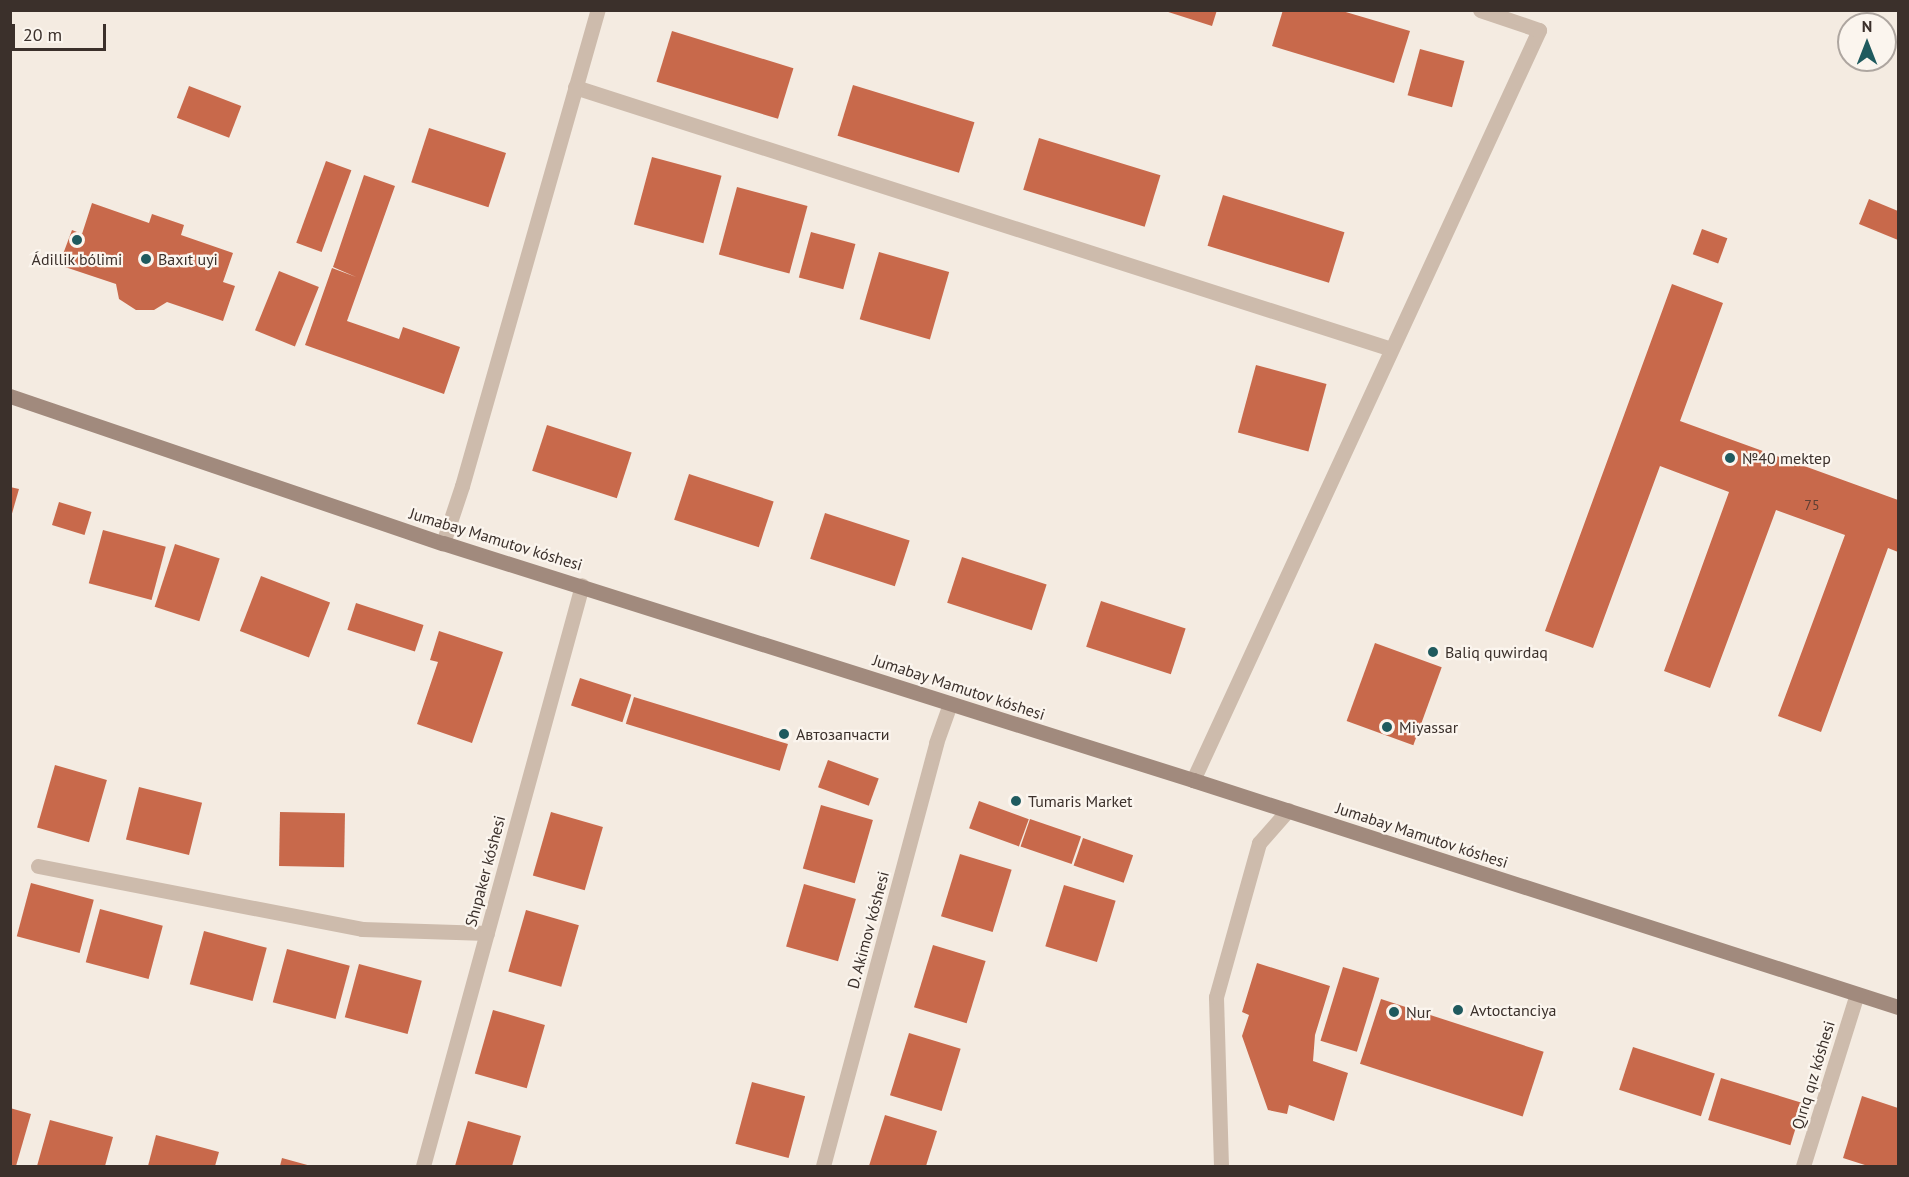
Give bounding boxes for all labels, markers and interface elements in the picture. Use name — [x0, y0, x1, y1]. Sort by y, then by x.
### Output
scale bar — [15, 12, 110, 50]
north arrow — [1837, 12, 1897, 72]
text: N — [1862, 16, 1872, 36]
text: 20 m — [23, 23, 62, 46]
marker: Ádillik bólimi — [70, 233, 84, 247]
place label: Ádillik bólimi — [31, 249, 123, 269]
place label: Baxıt uyi — [158, 249, 218, 269]
marker: Baxıt uyi — [139, 252, 153, 266]
place label: №40 mektep — [1742, 448, 1831, 468]
marker: №40 mektep — [1723, 451, 1737, 465]
house number: 75 — [1804, 497, 1820, 513]
street label: Jumabay Mamutov kóshesi — [407, 503, 585, 575]
place label: Baliq quwirdaq — [1445, 642, 1548, 662]
marker: Baliq quwirdaq — [1426, 645, 1440, 659]
street label: Jumabay Mamutov kóshesi — [870, 650, 1048, 724]
place label: Miyassar — [1399, 717, 1458, 737]
marker: Miyassar — [1380, 720, 1394, 734]
place label: Автозапчасти — [796, 724, 889, 744]
marker: Автозапчасти — [777, 727, 791, 741]
place label: Tumaris Market — [1028, 791, 1133, 811]
marker: Tumaris Market — [1009, 794, 1023, 808]
street label: Jumabay Mamutov kóshesi — [1333, 798, 1511, 872]
street label: Shıpaker kóshesi — [461, 813, 509, 929]
street label: D. Akimov kóshesi — [843, 868, 893, 992]
place label: Avtoctanciya — [1470, 1000, 1557, 1020]
place label: Nur — [1406, 1002, 1431, 1022]
marker: Avtoctanciya — [1451, 1003, 1465, 1017]
marker: Nur — [1387, 1005, 1401, 1019]
street label: Qırıq qız kóshesi — [1787, 1018, 1839, 1132]

